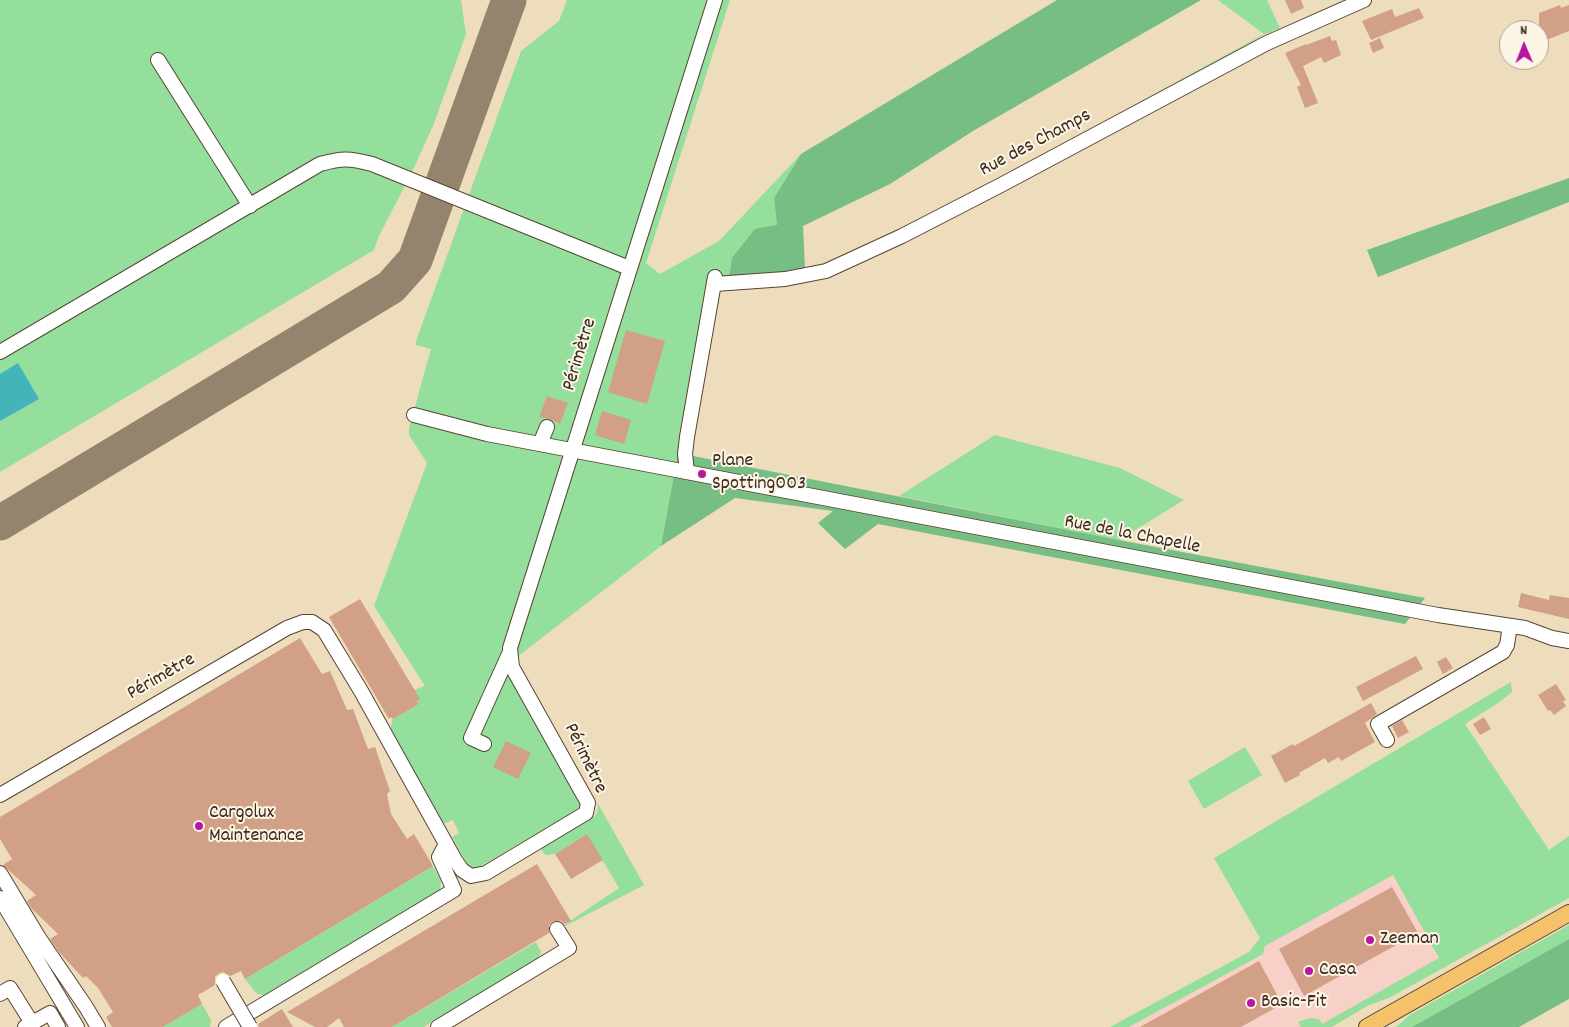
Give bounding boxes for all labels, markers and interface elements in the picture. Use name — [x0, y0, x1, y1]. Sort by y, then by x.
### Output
north arrow — [1499, 20, 1549, 70]
text: N — [1520, 21, 1527, 41]
street label: Rue des Champs — [976, 105, 1096, 183]
street label: Périmètre — [559, 316, 603, 394]
place label: Plane Spotting003 — [712, 450, 806, 497]
marker: Plane Spotting003 — [696, 468, 708, 480]
street label: Rue de la Chapelle — [1062, 511, 1202, 561]
street label: Périmètre — [124, 649, 200, 707]
street label: Périmètre — [557, 720, 611, 798]
place label: Cargolux Maintenance — [209, 802, 304, 849]
marker: Cargolux Maintenance — [193, 820, 205, 832]
place label: Zeeman — [1380, 928, 1439, 952]
marker: Zeeman — [1364, 934, 1376, 946]
place label: Casa — [1319, 959, 1356, 983]
marker: Casa — [1303, 965, 1315, 977]
place label: Basic-Fit — [1261, 991, 1327, 1015]
marker: Basic-Fit — [1245, 997, 1257, 1009]

